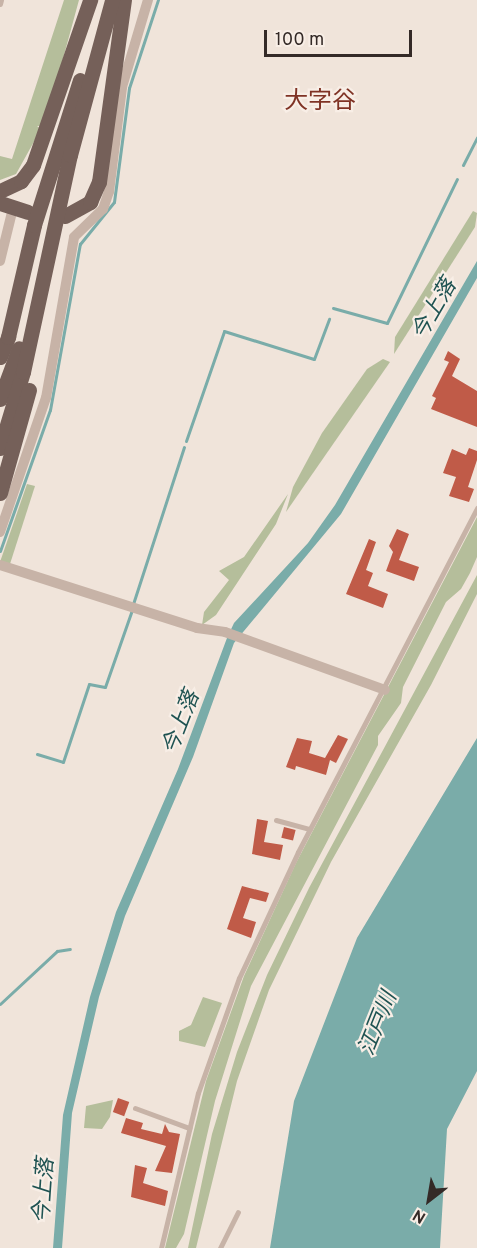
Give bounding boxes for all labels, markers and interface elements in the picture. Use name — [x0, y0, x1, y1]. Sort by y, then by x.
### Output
scale bar — [267, 18, 416, 56]
text: 100 m — [275, 29, 324, 52]
district label: 大字谷 — [284, 89, 356, 117]
water label: 今上落 — [407, 275, 463, 345]
water label: 今上落 — [158, 687, 206, 759]
water label: 江戸川 — [354, 988, 404, 1060]
water label: 今上落 — [30, 1157, 60, 1225]
north arrow — [399, 1170, 459, 1230]
text: N — [410, 1204, 430, 1227]

